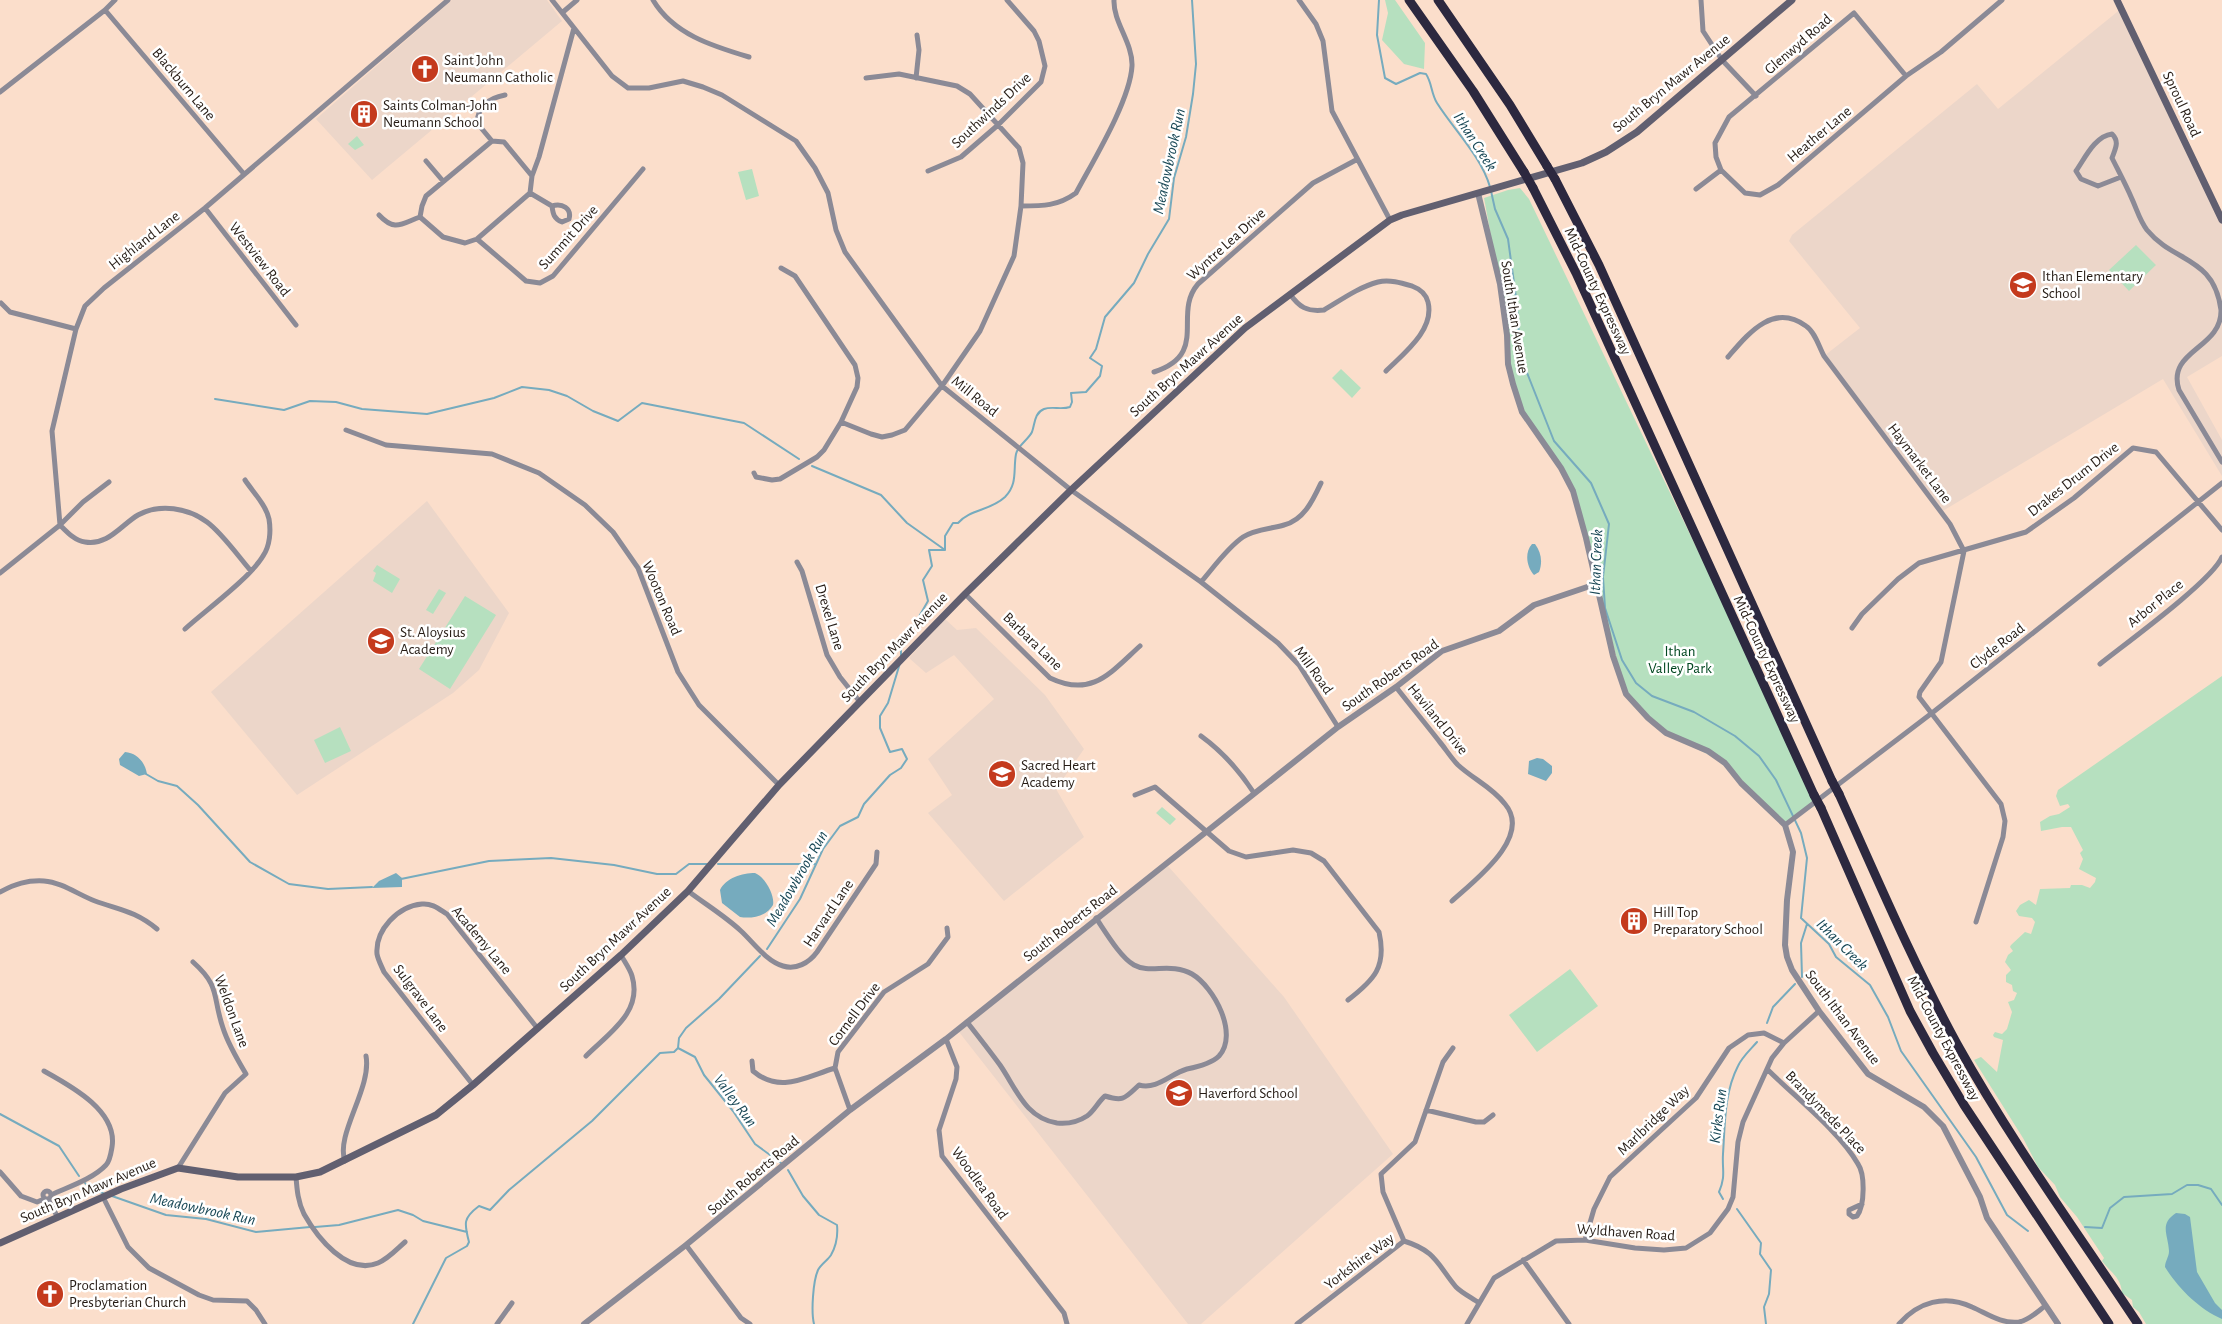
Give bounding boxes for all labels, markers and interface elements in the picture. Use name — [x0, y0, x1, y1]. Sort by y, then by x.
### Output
street label: Glenwyd Road — [1762, 11, 1835, 77]
street label: South Bryn Mawr Avenue — [1610, 32, 1733, 135]
street label: Blackburn Lane — [149, 45, 218, 123]
place label: Saint John Neumann Catholic — [444, 53, 553, 85]
church icon: Saint John Neumann Catholic — [410, 54, 440, 84]
street label: Sproul Road — [2160, 69, 2203, 139]
street label: Southwinds Drive — [949, 70, 1034, 151]
place label: Saints Colman-John Neumann School — [383, 98, 497, 130]
building icon: Saints Colman-John Neumann School — [349, 99, 379, 129]
street label: Heather Lane — [1785, 103, 1854, 165]
water label: Meadowbrook Run — [1150, 107, 1188, 215]
water label: Ithan Creek — [1450, 110, 1500, 174]
street label: Summit Drive — [536, 202, 601, 272]
street label: Wyntre Lea Drive — [1184, 205, 1268, 283]
street label: Highland Lane — [106, 208, 183, 273]
street label: Westview Road — [226, 220, 293, 299]
street label: Mid-County Expressway — [1561, 225, 1634, 358]
street label: South Ithan Avenue — [1498, 260, 1531, 375]
place label: Ithan Elementary School — [2042, 269, 2144, 301]
school or university icon: Ithan Elementary School — [2008, 270, 2038, 300]
street label: South Bryn Mawr Avenue — [1127, 311, 1246, 420]
street label: Mill Road — [949, 373, 1001, 420]
street label: Haymarket Lane — [1885, 421, 1954, 506]
street label: Drakes Drum Drive — [2025, 439, 2122, 519]
water label: Ithan Creek — [1587, 529, 1605, 595]
street label: Wooton Road — [639, 559, 684, 638]
street label: Arbor Place — [2125, 577, 2186, 630]
street label: Drexel Lane — [812, 582, 847, 652]
street label: South Bryn Mawr Avenue — [838, 590, 951, 705]
street label: Mid-County Expressway — [1730, 593, 1803, 726]
street label: Barbara Lane — [1000, 610, 1065, 673]
street label: Clyde Road — [1967, 620, 2028, 672]
place label: St. Aloysius Academy — [400, 625, 466, 657]
school or university icon: St. Aloysius Academy — [366, 626, 396, 656]
street label: South Roberts Road — [1339, 636, 1442, 714]
street label: Mill Road — [1291, 644, 1336, 697]
park label: Ithan Valley Park — [1648, 644, 1712, 676]
street label: Haviland Drive — [1405, 681, 1471, 758]
place label: Sacred Heart Academy — [1021, 758, 1096, 790]
school or university icon: Sacred Heart Academy — [987, 759, 1017, 789]
water label: Meadowbrook Run — [763, 828, 831, 929]
street label: Harvard Lane — [801, 877, 856, 950]
street label: South Roberts Road — [1021, 882, 1120, 964]
street label: South Bryn Mawr Avenue — [557, 884, 674, 995]
street label: Academy Lane — [449, 903, 514, 977]
place label: Hill Top Preparatory School — [1653, 905, 1763, 937]
building icon: Hill Top Preparatory School — [1619, 906, 1649, 936]
water label: Ithan Creek — [1813, 916, 1871, 974]
street label: Sulgrave Lane — [390, 962, 451, 1035]
street label: South Ithan Avenue — [1802, 967, 1883, 1067]
street label: Weldon Lane — [211, 973, 252, 1050]
street label: Mid-County Expressway — [1904, 973, 1983, 1104]
street label: Cornell Drive — [826, 980, 883, 1049]
street label: Brandymede Place — [1783, 1068, 1869, 1157]
water label: Valley Run — [711, 1072, 760, 1130]
school or university icon: Haverford School — [1164, 1078, 1194, 1108]
street label: Marlbridge Way — [1615, 1082, 1693, 1158]
place label: Haverford School — [1198, 1086, 1298, 1101]
water label: Kirks Run — [1707, 1088, 1729, 1144]
street label: South Roberts Road — [705, 1133, 802, 1218]
street label: Woodlea Road — [949, 1144, 1011, 1222]
street label: South Bryn Mawr Avenue — [18, 1155, 158, 1226]
water label: Meadowbrook Run — [149, 1190, 257, 1228]
street label: Wyldhaven Road — [1576, 1222, 1676, 1243]
street label: Yorkshire Way — [1322, 1230, 1397, 1292]
place label: Proclamation Presbyterian Church — [69, 1278, 186, 1310]
church icon: Proclamation Presbyterian Church — [35, 1279, 65, 1309]

